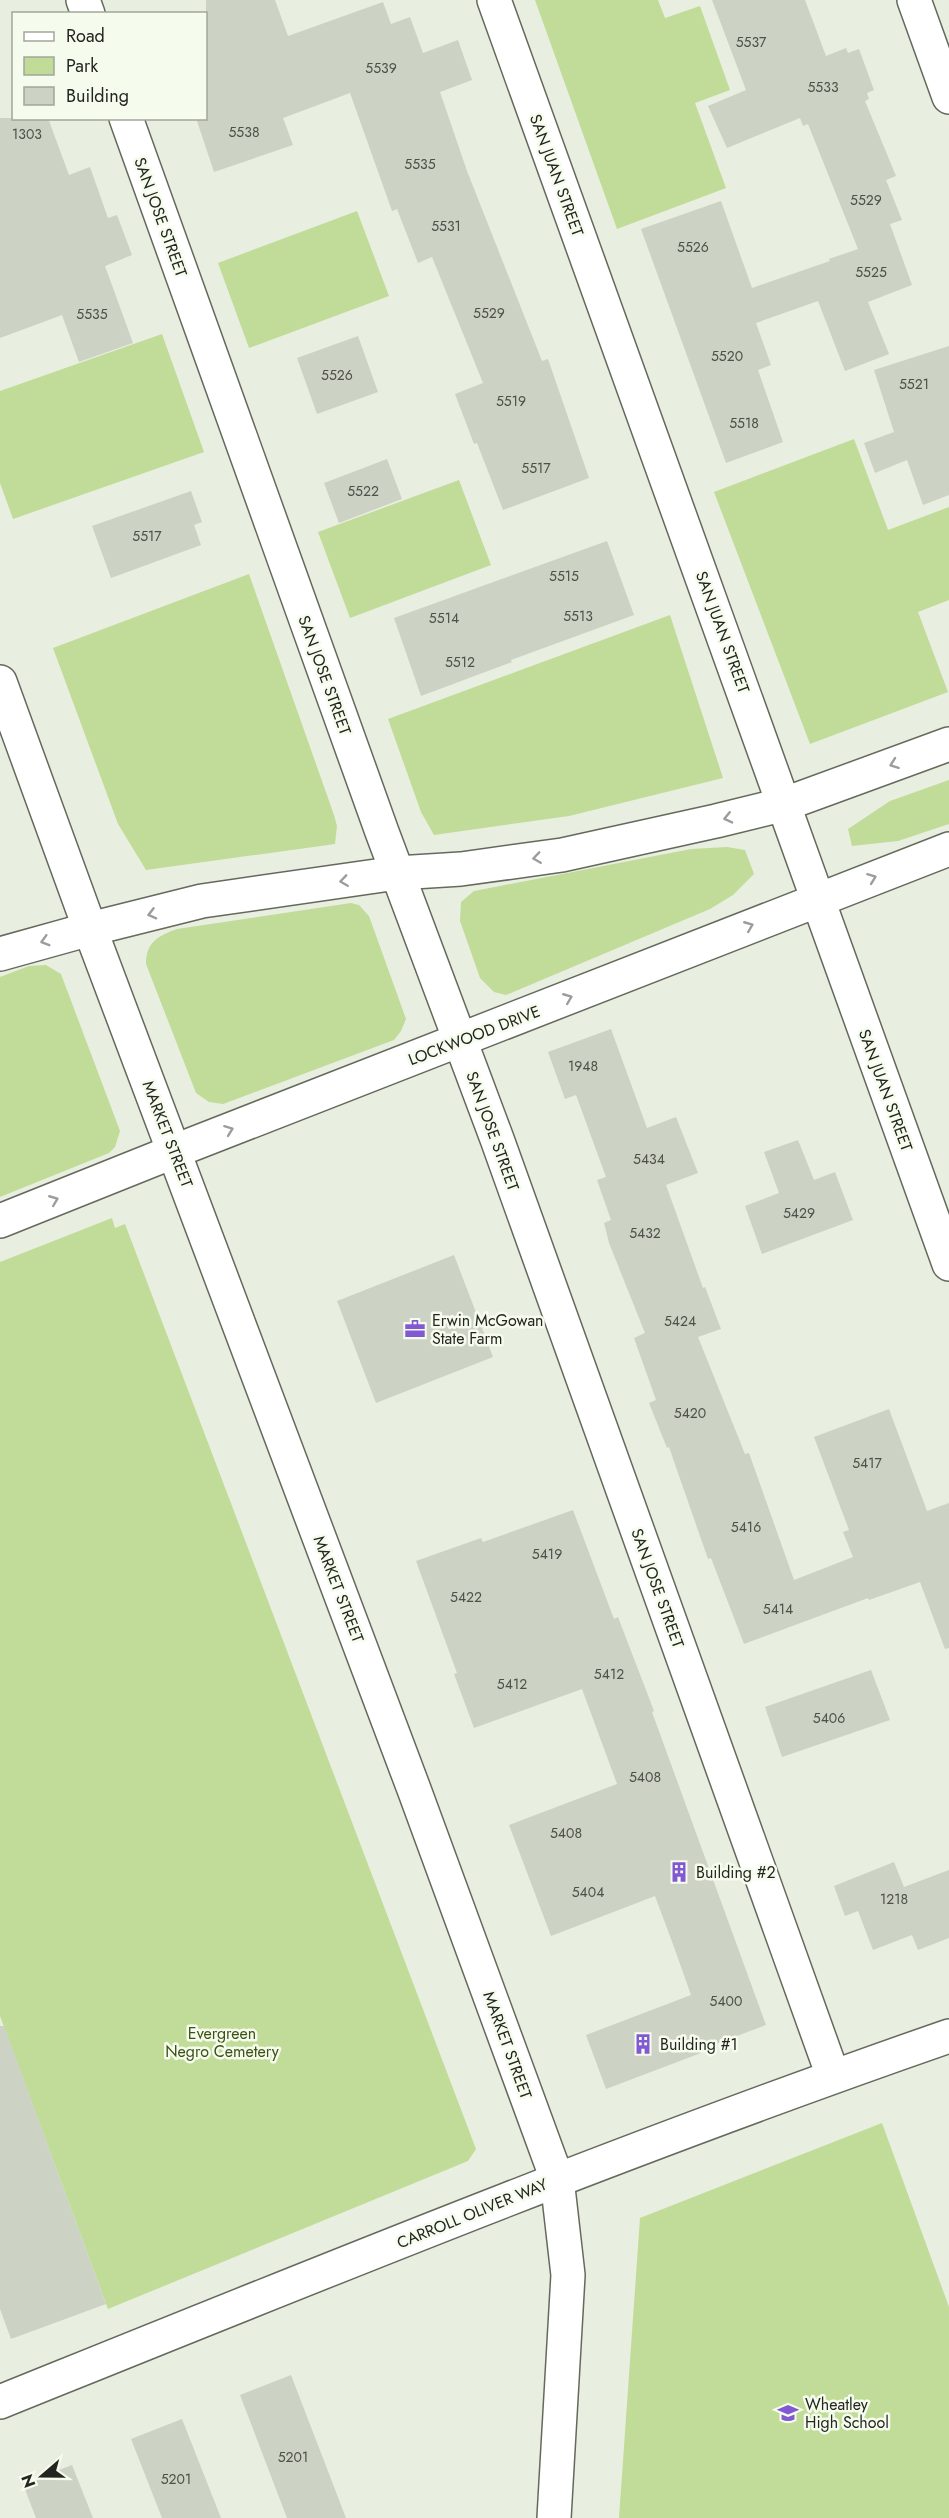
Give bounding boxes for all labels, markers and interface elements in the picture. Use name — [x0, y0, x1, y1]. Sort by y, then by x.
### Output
legend — [12, 12, 207, 120]
text: Road — [66, 23, 105, 49]
house number: 5537 — [736, 32, 767, 52]
text: Park — [66, 53, 98, 79]
house number: 5539 — [365, 58, 397, 78]
house number: 5533 — [807, 77, 839, 97]
text: Building — [66, 83, 129, 109]
street label: SAN JUAN STREET — [524, 111, 589, 240]
house number: 5538 — [228, 122, 260, 142]
house number: 1303 — [12, 124, 42, 144]
street label: SAN JOSE STREET — [128, 154, 193, 281]
house number: 5535 — [404, 154, 436, 174]
house number: 5529 — [850, 190, 882, 210]
house number: 5531 — [431, 216, 461, 236]
house number: 5526 — [677, 237, 709, 257]
house number: 5525 — [855, 262, 887, 282]
house number: 5529 — [473, 303, 505, 323]
house number: 5535 — [76, 304, 108, 324]
house number: 5520 — [711, 346, 743, 366]
house number: 5526 — [321, 365, 353, 385]
house number: 5521 — [899, 374, 929, 394]
house number: 5519 — [496, 391, 526, 411]
house number: 5518 — [729, 413, 759, 433]
house number: 5517 — [521, 458, 551, 478]
house number: 5522 — [347, 481, 379, 501]
house number: 5517 — [132, 526, 162, 546]
house number: 5515 — [549, 566, 579, 586]
street label: SAN JUAN STREET — [690, 568, 755, 697]
house number: 5513 — [563, 606, 593, 626]
house number: 5514 — [429, 608, 459, 628]
street label: SAN JOSE STREET — [292, 612, 357, 739]
house number: 5512 — [445, 652, 475, 672]
one-way arrow — [889, 757, 900, 769]
one-way arrow — [723, 810, 733, 823]
one-way arrow — [533, 851, 542, 863]
one-way arrow — [866, 873, 877, 886]
one-way arrow — [339, 874, 348, 886]
one-way arrow — [147, 906, 157, 919]
one-way arrow — [743, 921, 754, 933]
one-way arrow — [40, 934, 51, 946]
one-way arrow — [562, 993, 573, 1006]
street label: LOCKWOOD DRIVE — [405, 1000, 543, 1071]
street label: SAN JUAN STREET — [853, 1026, 918, 1155]
house number: 1948 — [568, 1056, 598, 1076]
street label: SAN JOSE STREET — [460, 1068, 525, 1195]
street label: MARKET STREET — [137, 1077, 199, 1191]
one-way arrow — [223, 1125, 234, 1137]
house number: 5434 — [633, 1149, 665, 1169]
one-way arrow — [48, 1194, 59, 1207]
house number: 5429 — [783, 1203, 815, 1223]
house number: 5432 — [629, 1223, 661, 1243]
place label: Erwin McGowan State Farm — [432, 1309, 544, 1350]
house number: 5424 — [664, 1311, 696, 1331]
office icon: Erwin McGowan State Farm — [403, 1317, 427, 1341]
house number: 5420 — [674, 1403, 706, 1423]
house number: 5417 — [852, 1453, 882, 1473]
house number: 5416 — [731, 1517, 761, 1537]
street label: SAN JOSE STREET — [625, 1525, 690, 1652]
street label: MARKET STREET — [308, 1532, 370, 1646]
house number: 5419 — [532, 1544, 562, 1564]
house number: 5422 — [450, 1587, 482, 1607]
house number: 5414 — [763, 1599, 793, 1619]
house number: 5412 — [594, 1664, 624, 1684]
house number: 5412 — [497, 1674, 527, 1694]
house number: 5406 — [813, 1708, 845, 1728]
house number: 5408 — [629, 1767, 661, 1787]
house number: 5408 — [550, 1823, 582, 1843]
building icon: Building #2 — [667, 1860, 691, 1884]
place label: Building #2 — [696, 1861, 776, 1884]
house number: 5404 — [572, 1882, 604, 1902]
house number: 1218 — [880, 1889, 908, 1909]
street label: MARKET STREET — [477, 1988, 538, 2103]
house number: 5400 — [710, 1991, 742, 2011]
park label: Evergreen Negro Cemetery — [165, 2022, 280, 2063]
building icon: Building #1 — [631, 2032, 655, 2056]
place label: Building #1 — [660, 2033, 738, 2056]
street label: CARROLL OLIVER WAY — [393, 2173, 551, 2254]
place label: Wheatley High School — [805, 2393, 889, 2434]
school or university icon: Wheatley High School — [776, 2401, 800, 2425]
north arrow — [12, 2446, 72, 2506]
house number: 5201 — [278, 2447, 308, 2467]
house number: 5201 — [161, 2469, 191, 2489]
text: N — [15, 2471, 41, 2491]

